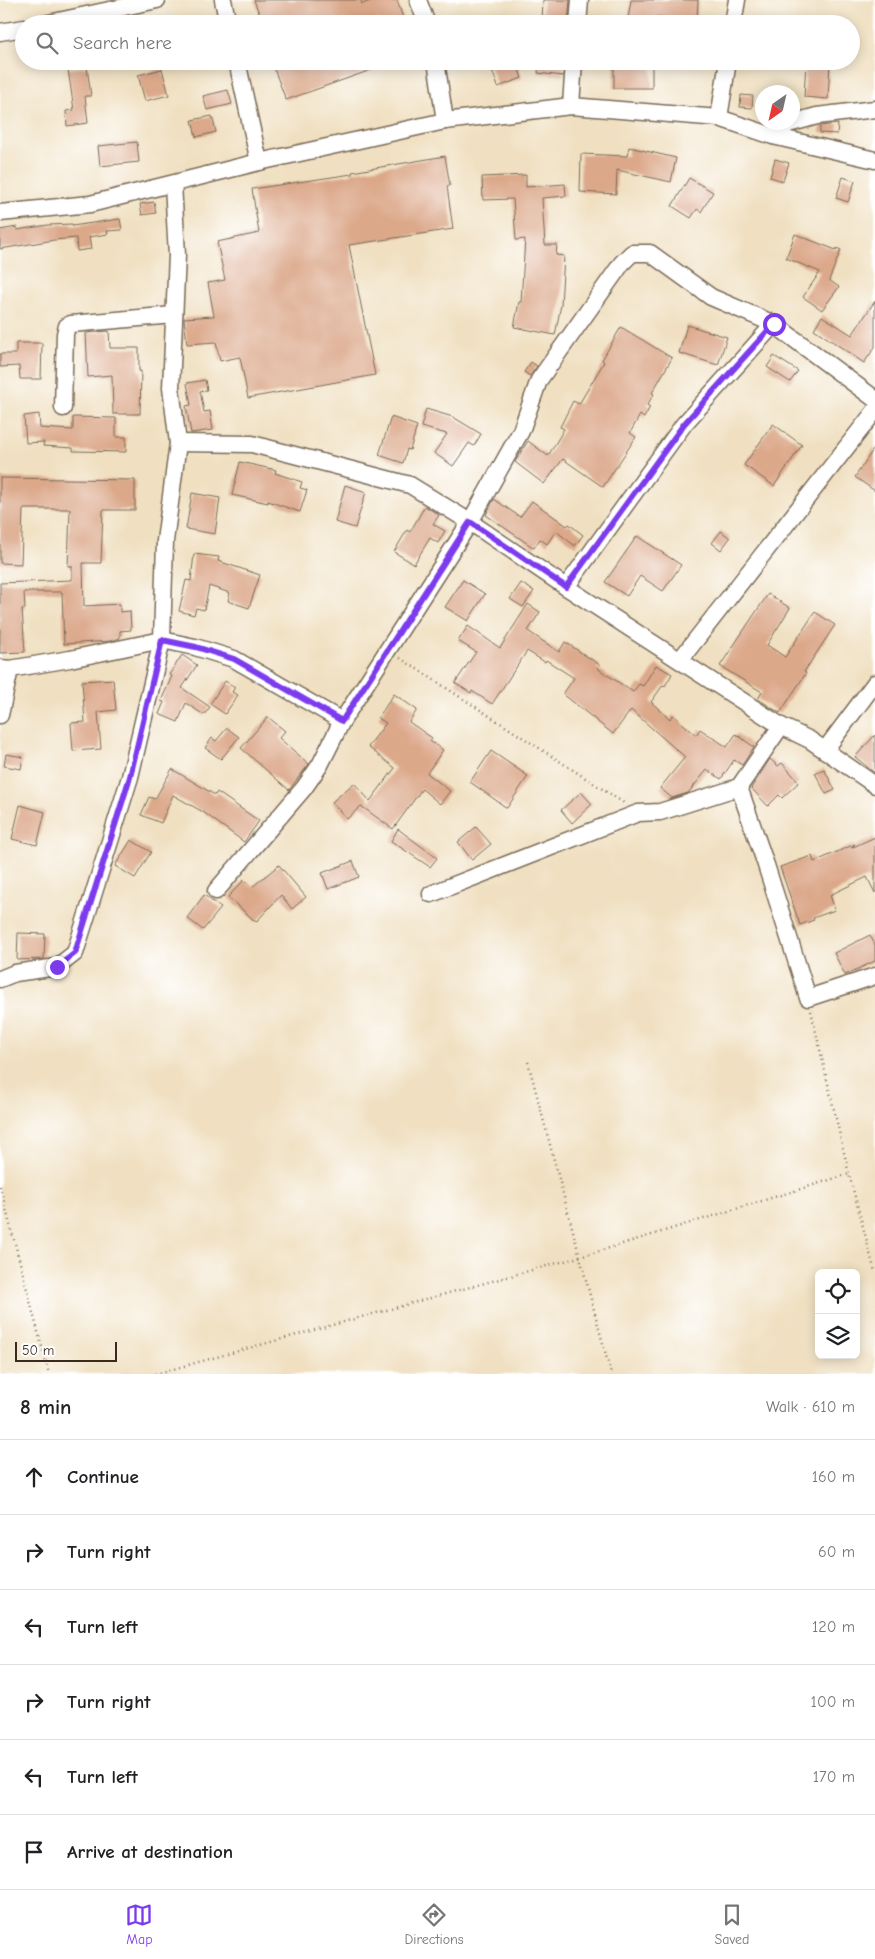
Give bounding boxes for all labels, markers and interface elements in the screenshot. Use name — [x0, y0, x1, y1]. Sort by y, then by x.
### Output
search box — [15, 15, 860, 70]
icon: search — [33, 29, 61, 57]
text: Search here — [73, 32, 172, 54]
north arrow — [755, 85, 800, 130]
route start — [763, 313, 786, 336]
route end — [46, 956, 69, 979]
map controls — [815, 1269, 860, 1359]
button: locate — [815, 1269, 860, 1314]
button: layers — [815, 1314, 860, 1359]
scale bar — [15, 1339, 118, 1362]
text: 50 m — [22, 1342, 54, 1359]
text: 8 min — [20, 1395, 71, 1419]
text: Walk · 610 m — [766, 1398, 855, 1416]
icon: ahead — [20, 1463, 48, 1491]
text: Continue — [67, 1466, 139, 1488]
text: 160 m — [812, 1468, 855, 1486]
icon: right — [20, 1538, 48, 1566]
text: Turn right — [67, 1541, 151, 1563]
text: 60 m — [818, 1543, 855, 1561]
icon: left — [20, 1613, 48, 1641]
text: Turn left — [67, 1616, 138, 1638]
text: 120 m — [812, 1618, 855, 1636]
icon: right — [20, 1688, 48, 1716]
text: Turn right — [67, 1691, 151, 1713]
text: 100 m — [811, 1693, 855, 1711]
icon: left — [20, 1763, 48, 1791]
text: Turn left — [67, 1766, 138, 1788]
text: 170 m — [813, 1768, 855, 1786]
icon: arrive — [20, 1838, 48, 1866]
text: Arrive at destination — [67, 1841, 233, 1863]
tab: Map — [125, 1901, 153, 1948]
tab: Directions — [404, 1901, 464, 1948]
tab: Saved — [715, 1901, 750, 1948]

